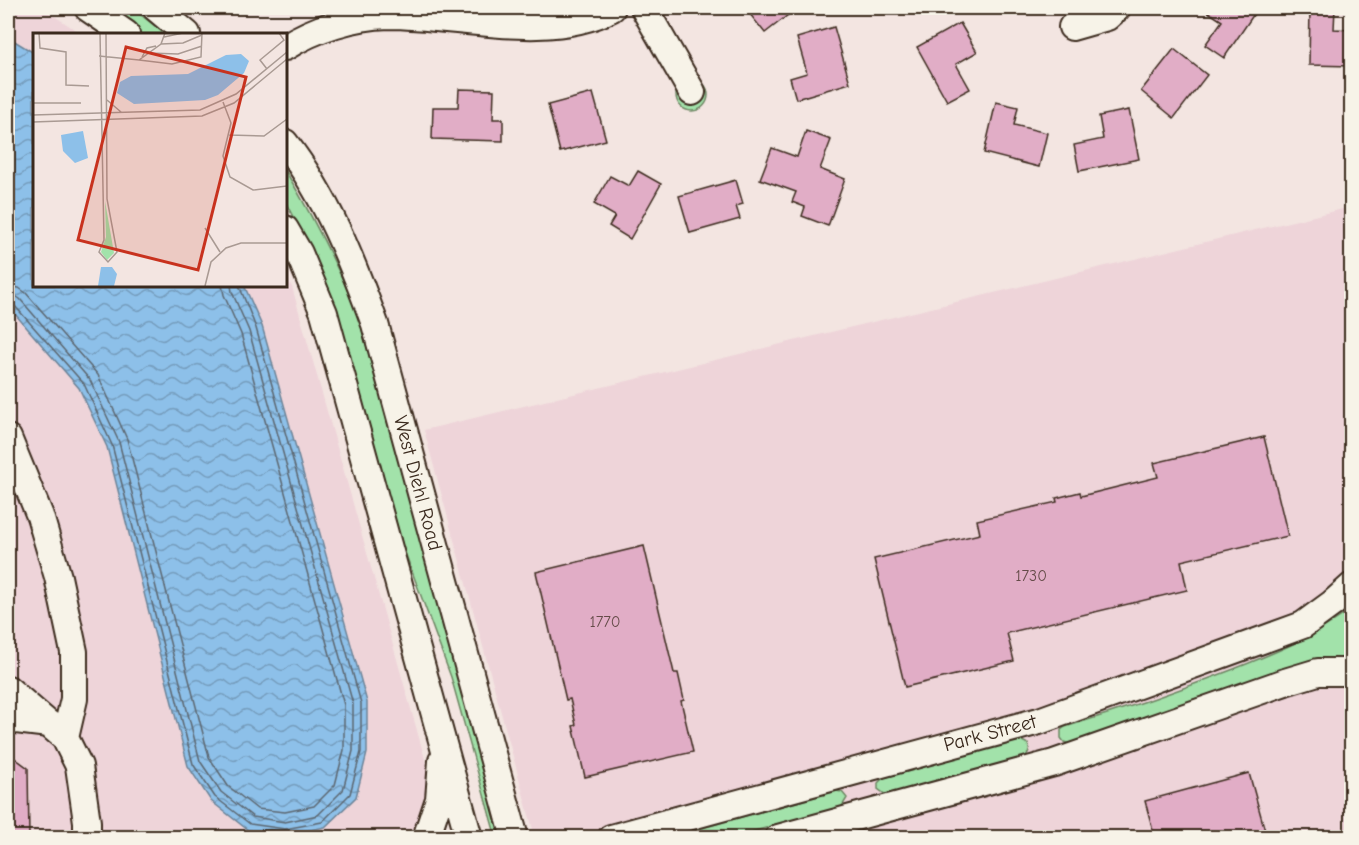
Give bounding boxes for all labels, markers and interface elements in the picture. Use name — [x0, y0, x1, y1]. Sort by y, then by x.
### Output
inset map — [33, 33, 286, 286]
street label: West Diehl Road — [389, 413, 447, 553]
house number: 1730 — [1015, 567, 1047, 585]
house number: 1770 — [589, 613, 621, 631]
street label: Park Street — [941, 709, 1040, 756]

